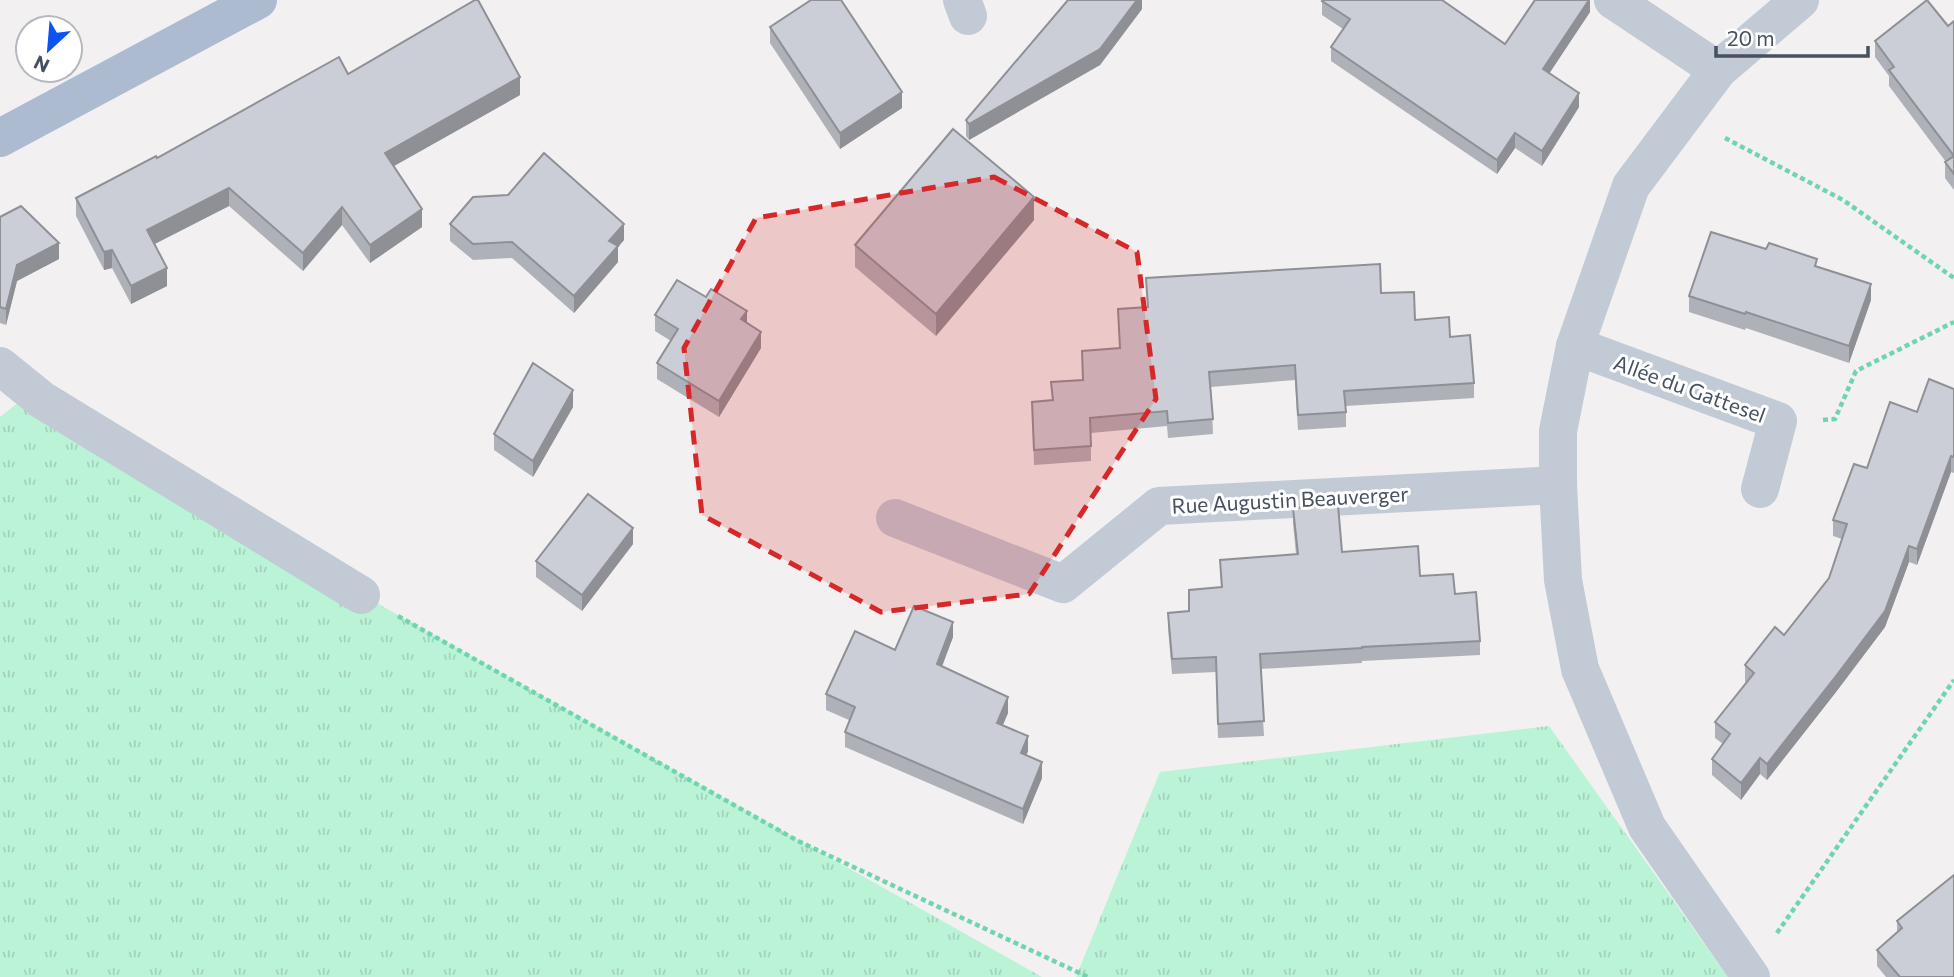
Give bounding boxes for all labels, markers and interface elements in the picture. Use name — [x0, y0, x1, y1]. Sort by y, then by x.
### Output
north arrow — [14, 14, 84, 84]
scale bar — [1716, 14, 1868, 58]
text: 20 m — [1727, 25, 1775, 50]
text: N — [30, 51, 53, 78]
street label: Allée du Gattesel — [1611, 349, 1769, 427]
street label: Rue Augustin Beauverger — [1171, 480, 1409, 518]

